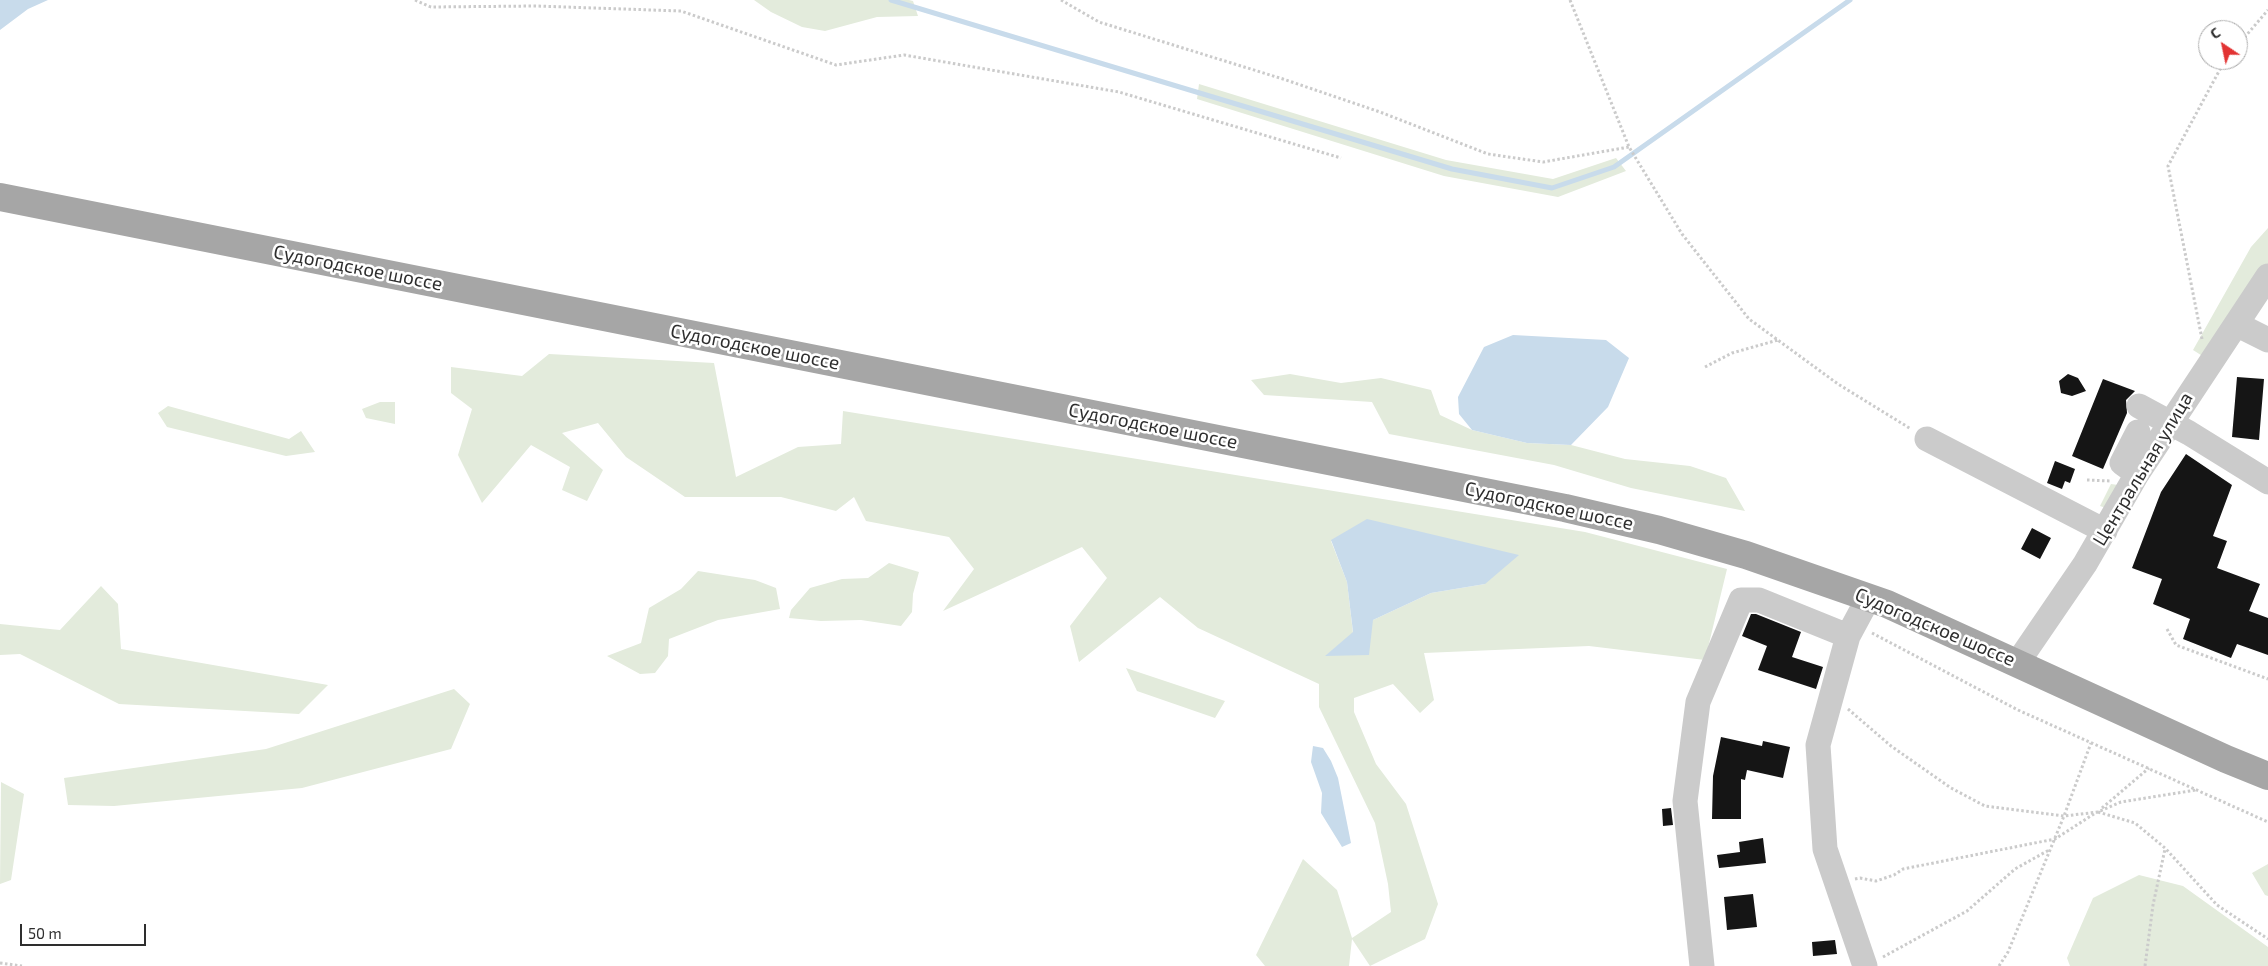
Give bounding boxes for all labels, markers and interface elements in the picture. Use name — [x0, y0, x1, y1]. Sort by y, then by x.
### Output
north arrow — [2198, 20, 2248, 70]
text: С — [2207, 24, 2223, 42]
street label: Судогодское шоссе — [271, 240, 445, 296]
street label: Судогодское шоссе — [668, 319, 842, 375]
street label: Центральная улица — [2088, 388, 2198, 550]
street label: Судогодское шоссе — [1066, 398, 1240, 454]
street label: Судогодское шоссе — [1463, 477, 1635, 535]
street label: Судогодское шоссе — [1851, 583, 2019, 671]
scale bar — [22, 914, 149, 946]
text: 50 m — [28, 924, 62, 942]

